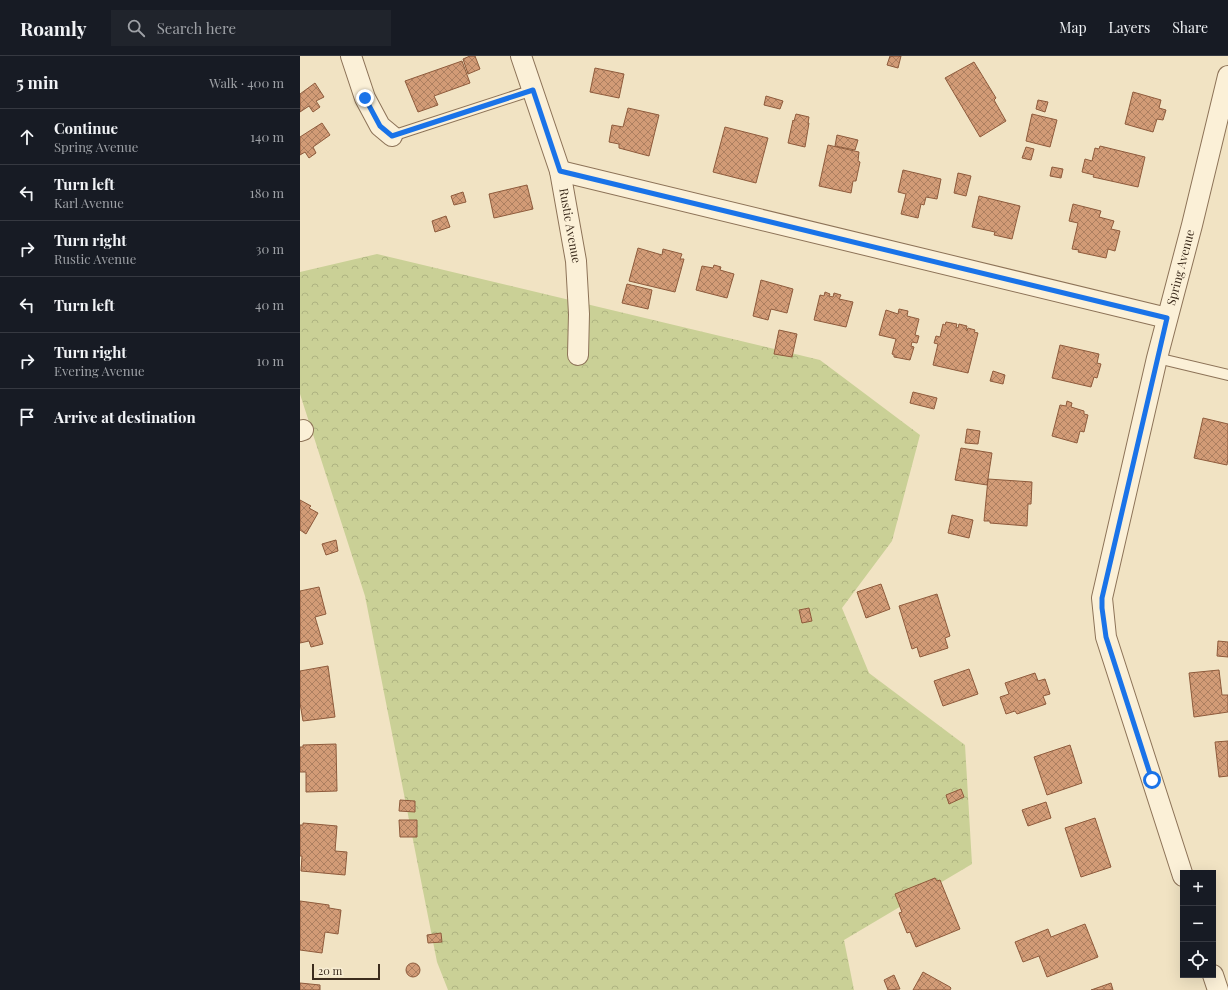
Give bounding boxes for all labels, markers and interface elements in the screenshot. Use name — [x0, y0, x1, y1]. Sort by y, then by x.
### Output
search box — [111, 10, 391, 46]
text: Roamly — [20, 15, 87, 41]
icon: search — [125, 17, 147, 39]
text: Search here — [157, 18, 236, 38]
text: Map — [1059, 18, 1087, 37]
text: Layers — [1109, 18, 1150, 37]
text: Share — [1172, 18, 1208, 37]
text: 5 min — [16, 71, 59, 93]
text: Walk · 400 m — [209, 74, 284, 91]
route end — [356, 89, 374, 107]
text: Continue — [54, 118, 118, 138]
icon: ahead — [16, 126, 38, 148]
text: 140 m — [250, 128, 284, 145]
text: Spring Avenue — [54, 138, 138, 155]
text: Turn left — [54, 174, 115, 194]
icon: left — [16, 182, 38, 204]
text: 180 m — [250, 184, 284, 201]
street label: Rustic Avenue — [556, 187, 585, 264]
text: Karl Avenue — [54, 194, 124, 211]
street label: Spring Avenue — [1162, 228, 1197, 307]
text: Turn right — [54, 230, 127, 250]
icon: right — [16, 238, 38, 260]
text: 30 m — [256, 240, 284, 257]
text: Rustic Avenue — [54, 250, 136, 267]
icon: left — [16, 294, 38, 316]
text: Turn left — [54, 295, 115, 315]
text: 40 m — [255, 296, 284, 313]
text: Turn right — [54, 342, 127, 362]
icon: right — [16, 350, 38, 372]
text: 10 m — [257, 352, 284, 369]
text: Evering Avenue — [54, 362, 145, 379]
icon: arrive — [16, 406, 38, 428]
text: Arrive at destination — [54, 407, 196, 427]
route start — [1143, 771, 1161, 789]
map controls — [1180, 870, 1216, 978]
button: + — [1180, 870, 1216, 906]
button: − — [1180, 906, 1216, 942]
button: locate — [1180, 942, 1216, 978]
scale bar — [312, 962, 380, 981]
text: 20 m — [318, 963, 342, 978]

